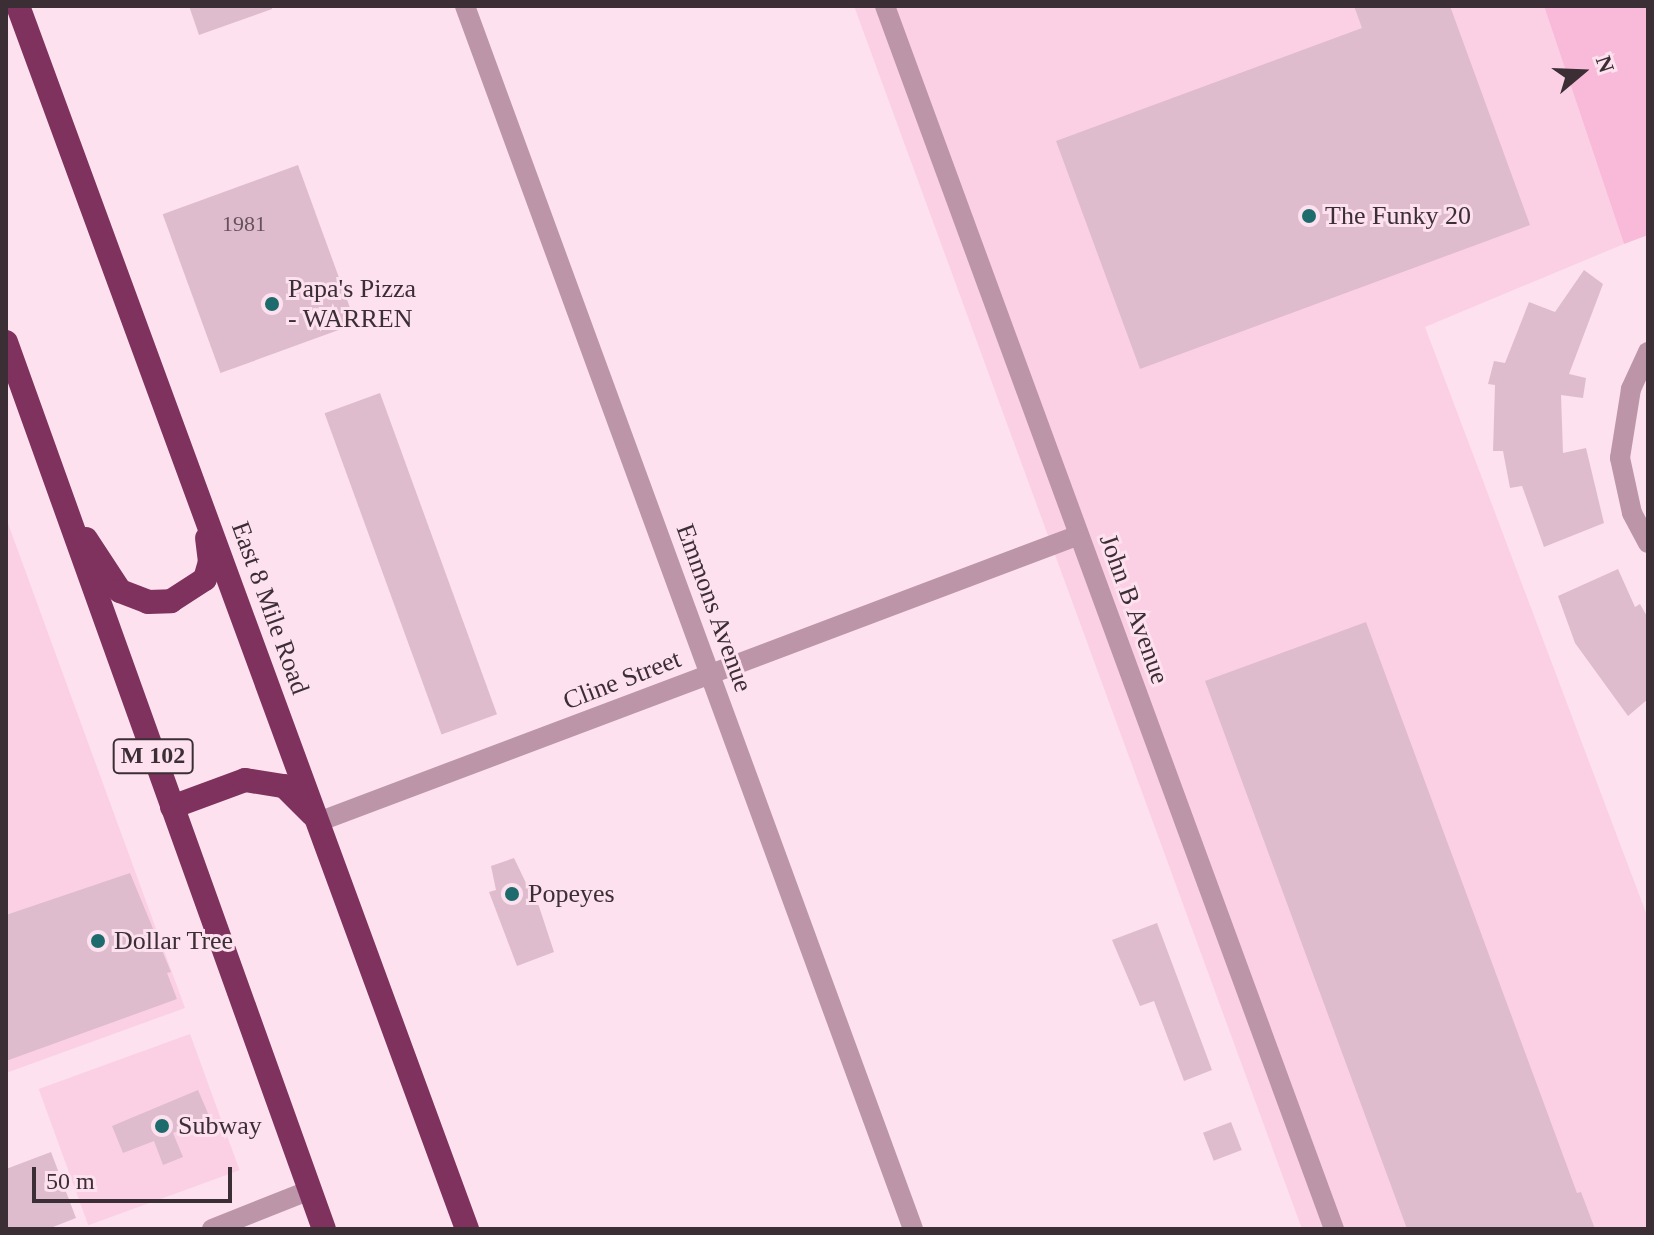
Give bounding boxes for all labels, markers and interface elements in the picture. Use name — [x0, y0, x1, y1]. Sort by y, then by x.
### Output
north arrow — [1542, 32, 1622, 112]
text: N — [1591, 52, 1620, 76]
place label: The Funky 20 — [1325, 200, 1471, 232]
marker: The Funky 20 — [1300, 207, 1318, 225]
house number: 1981 — [222, 211, 266, 237]
place label: Papa's Pizza - WARREN — [288, 273, 416, 334]
marker: Papa's Pizza - WARREN — [263, 295, 281, 313]
street label: East 8 Mile Road — [224, 518, 316, 698]
street label: Emmons Avenue — [669, 519, 759, 697]
street label: John B Avenue — [1092, 529, 1176, 689]
street label: Cline Street — [559, 643, 685, 717]
road number: M 102 — [111, 736, 195, 776]
place label: Popeyes — [528, 878, 615, 910]
marker: Popeyes — [503, 885, 521, 903]
place label: Dollar Tree — [114, 925, 234, 957]
marker: Dollar Tree — [89, 932, 107, 950]
place label: Subway — [178, 1110, 262, 1142]
marker: Subway — [153, 1117, 171, 1135]
scale bar — [36, 1151, 236, 1201]
text: 50 m — [46, 1168, 95, 1194]

